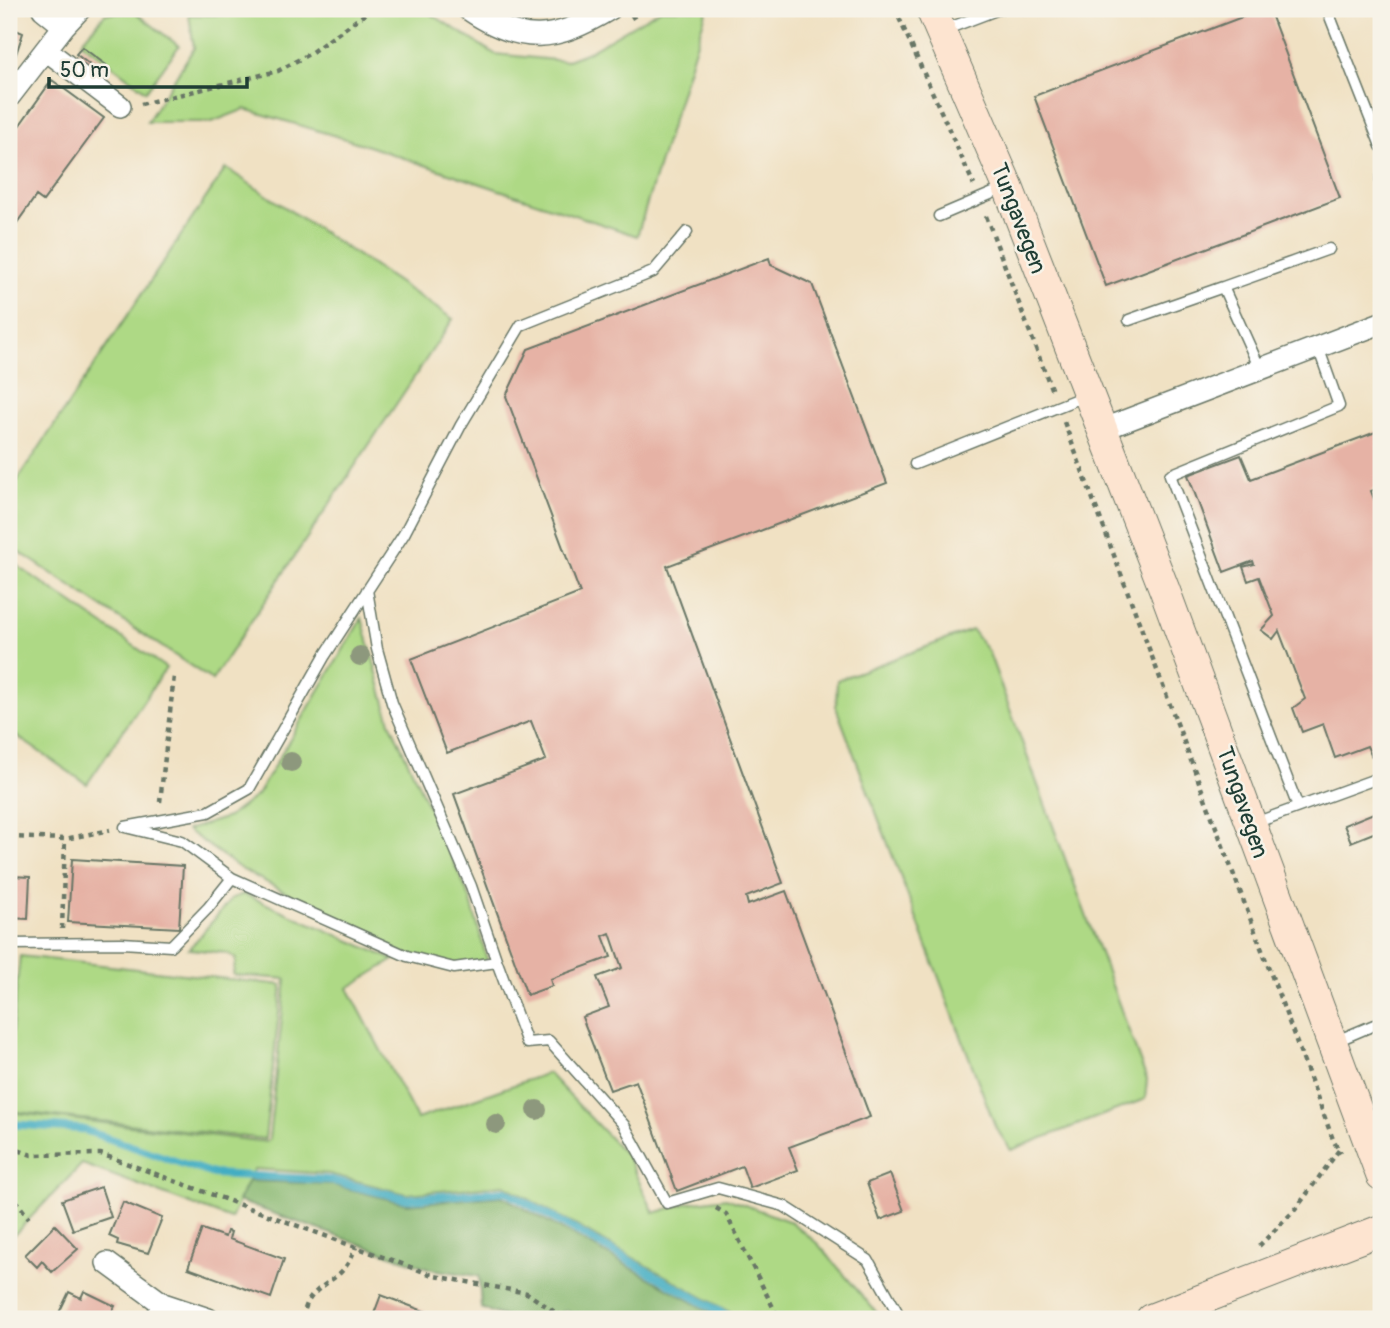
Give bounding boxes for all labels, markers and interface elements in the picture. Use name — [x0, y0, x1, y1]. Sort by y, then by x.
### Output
scale bar — [49, 46, 247, 90]
text: 50 m — [60, 57, 109, 84]
street label: Tungavegen — [984, 159, 1053, 278]
street label: Tungavegen — [1210, 743, 1275, 862]

